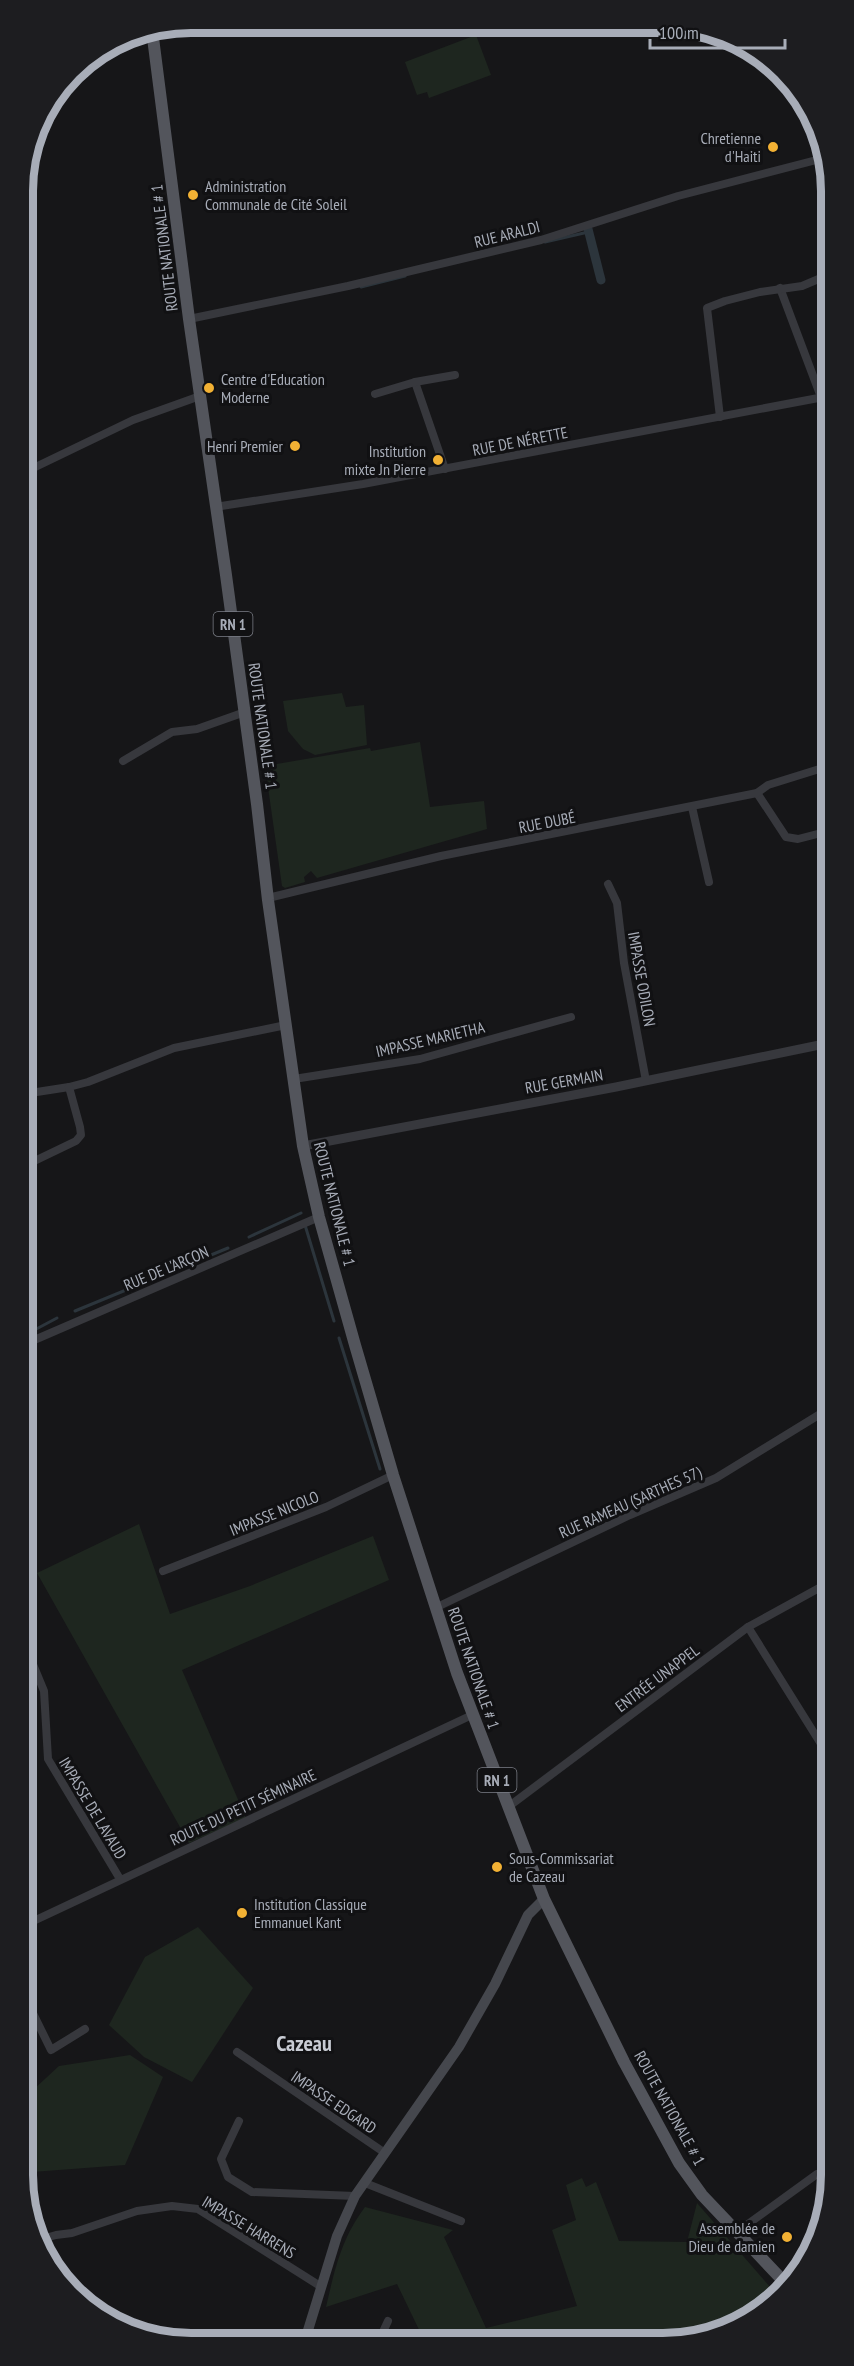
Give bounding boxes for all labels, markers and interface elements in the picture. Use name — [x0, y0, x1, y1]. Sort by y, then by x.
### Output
scale bar — [650, 12, 785, 50]
text: 100 m — [659, 21, 699, 44]
place label: Chretienne d'Haiti — [701, 128, 761, 166]
marker: Chretienne d'Haiti — [766, 140, 780, 154]
place label: Administration Communale de Cité Soleil — [205, 176, 347, 214]
street label: ROUTE NATIONALE # 1 — [146, 183, 182, 313]
marker: Administration Communale de Cité Soleil — [186, 188, 200, 202]
street label: RUE ARALDI — [472, 216, 542, 252]
place label: Centre d'Education Moderne — [221, 369, 325, 407]
marker: Centre d'Education Moderne — [202, 381, 216, 395]
street label: RUE DE NÉRETTE — [471, 422, 569, 460]
place label: Henri Premier — [207, 436, 284, 456]
marker: Henri Premier — [288, 439, 302, 453]
place label: Institution mixte Jn Pierre — [344, 441, 426, 479]
marker: Institution mixte Jn Pierre — [431, 453, 445, 467]
road number: RN 1 — [214, 612, 252, 636]
street label: ROUTE NATIONALE # 1 — [244, 661, 282, 791]
street label: RUE DUBÉ — [517, 807, 577, 837]
street label: IMPASSE ODILON — [624, 930, 660, 1028]
street label: IMPASSE MARIETHA — [374, 1017, 487, 1061]
street label: RUE GERMAIN — [523, 1064, 605, 1098]
street label: ROUTE NATIONALE # 1 — [310, 1140, 360, 1268]
street label: RUE DE L'ARÇON — [120, 1241, 212, 1295]
street label: RUE RAMEAU (SARTHES 57) — [556, 1462, 704, 1542]
street label: IMPASSE NICOLO — [226, 1486, 322, 1540]
street label: ROUTE NATIONALE # 1 — [444, 1604, 504, 1732]
street label: ENTRÉE UNAPPEL — [611, 1640, 703, 1716]
street label: IMPASSE DE LAVAUD — [55, 1753, 131, 1863]
street label: ROUTE DU PETIT SÉMINAIRE — [167, 1764, 319, 1850]
road number: RN 1 — [478, 1768, 516, 1792]
place label: Sous-Commissariat de Cazeau — [509, 1848, 614, 1886]
marker: Sous-Commissariat de Cazeau — [490, 1860, 504, 1874]
place label: Institution Classique Emmanuel Kant — [254, 1894, 367, 1932]
marker: Institution Classique Emmanuel Kant — [235, 1906, 249, 1920]
district label: Cazeau — [276, 2029, 332, 2057]
street label: ROUTE NATIONALE # 1 — [630, 2047, 710, 2169]
street label: IMPASSE EDGARD — [288, 2066, 380, 2138]
street label: IMPASSE HARRENS — [199, 2191, 300, 2263]
place label: Assemblée de Dieu de damien — [688, 2218, 775, 2256]
marker: Assemblée de Dieu de damien — [780, 2230, 794, 2244]

